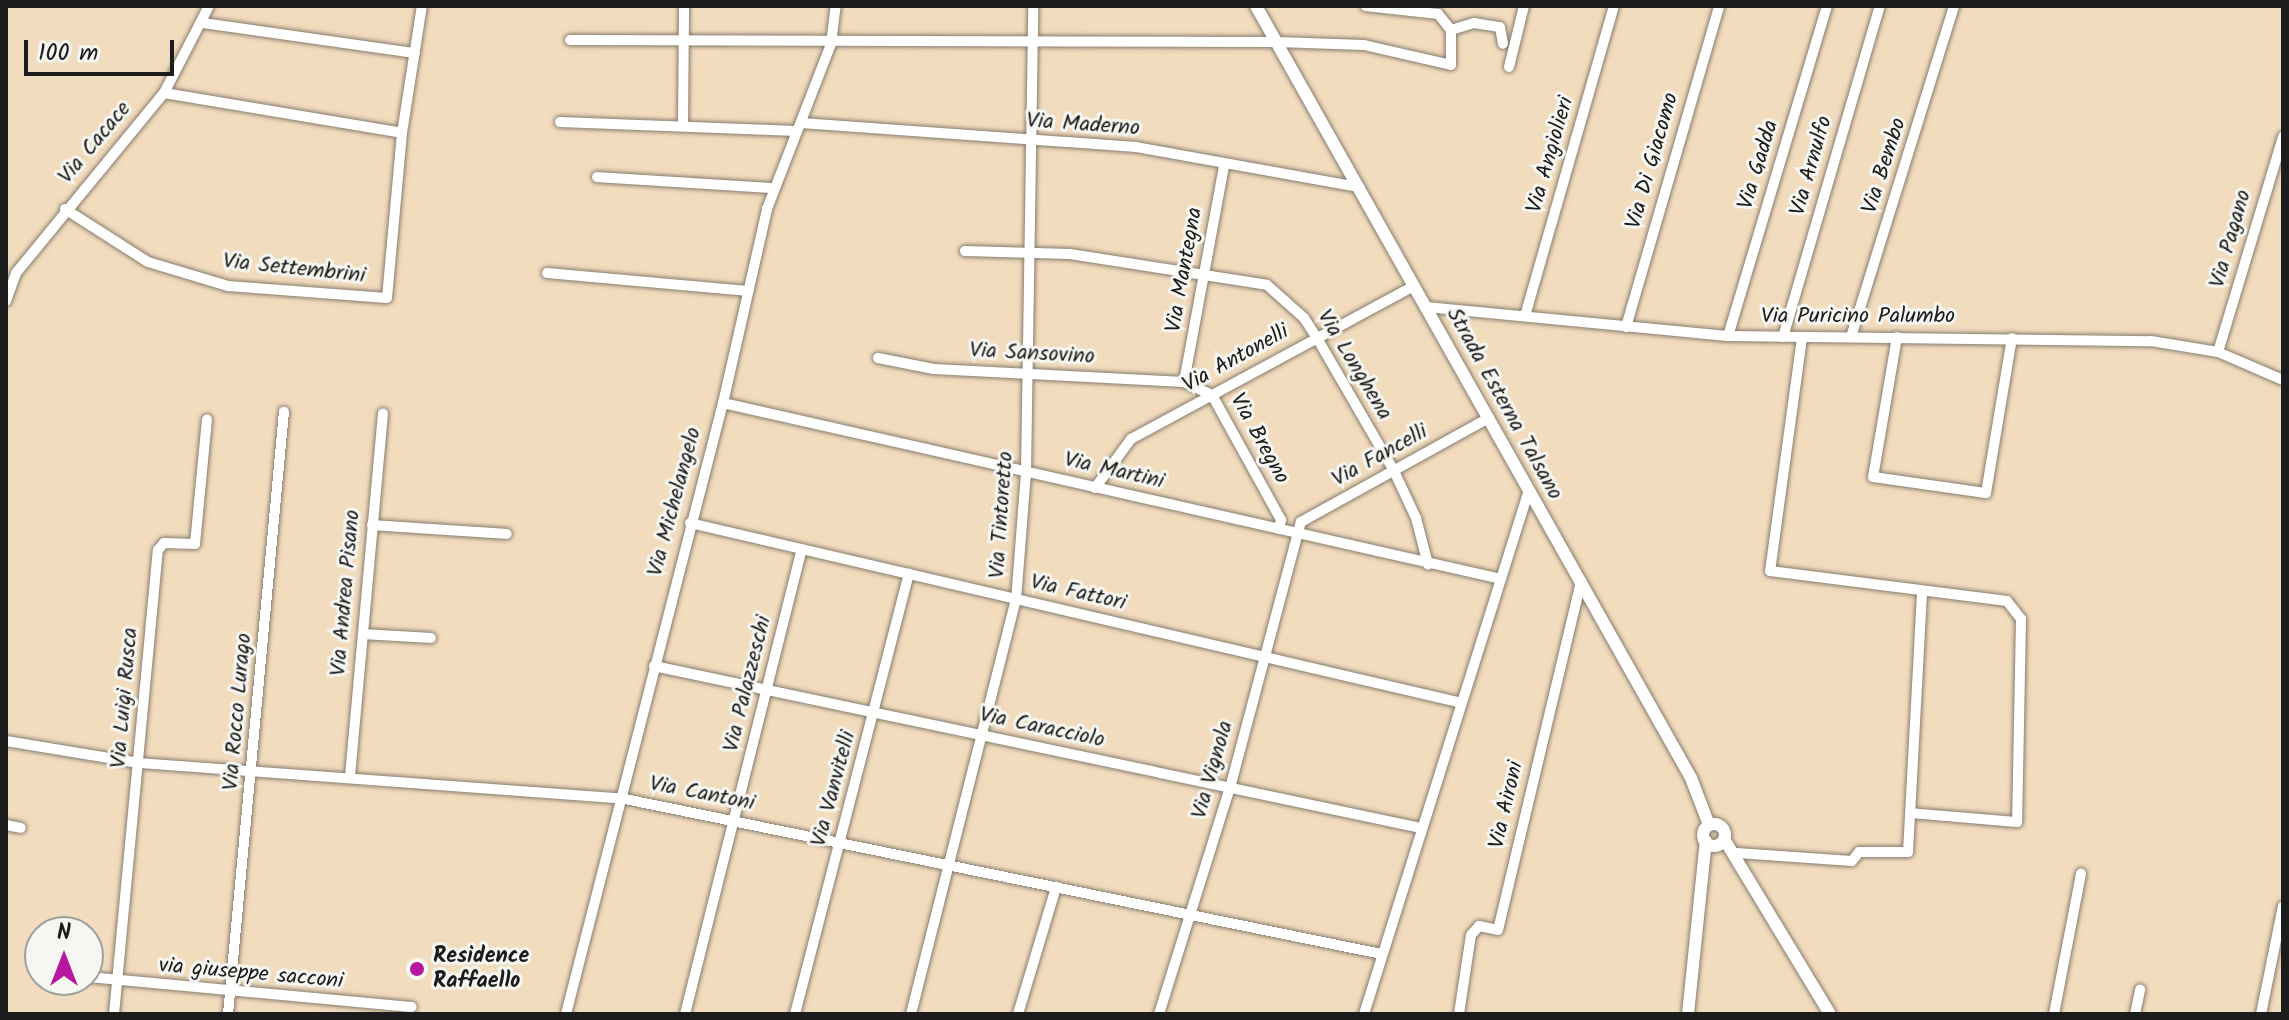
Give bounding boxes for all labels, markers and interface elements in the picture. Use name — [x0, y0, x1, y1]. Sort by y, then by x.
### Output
scale bar — [28, 24, 178, 74]
text: 100 m — [38, 34, 98, 73]
street label: Via Di Giacomo — [1621, 90, 1685, 232]
street label: Via Angiolieri — [1522, 94, 1580, 216]
street label: Via Cacace — [53, 96, 137, 190]
street label: Via Maderno — [1025, 108, 1141, 142]
street label: Via Arnulfo — [1785, 113, 1839, 219]
street label: Via Bembo — [1857, 115, 1913, 217]
street label: Via Gadda — [1733, 117, 1785, 213]
street label: Via Pagano — [2204, 187, 2258, 291]
street label: Via Mantegna — [1161, 205, 1209, 335]
street label: Via Settembrini — [221, 248, 367, 290]
street label: Strada Esterna Talsano — [1440, 303, 1568, 505]
street label: Via Puricino Palumbo — [1761, 304, 1955, 330]
street label: Via Longhena — [1311, 305, 1397, 425]
street label: Via Antonelli — [1178, 319, 1294, 399]
street label: Via Sansovino — [969, 338, 1095, 370]
street label: Via Bregno — [1223, 389, 1295, 489]
street label: Via Fancelli — [1328, 419, 1432, 493]
street label: Via Michelangelo — [642, 425, 708, 579]
street label: Via Martini — [1061, 447, 1167, 495]
street label: Via Tintoretto — [984, 451, 1020, 579]
street label: Via Andrea Pisano — [326, 509, 366, 677]
street label: Via Fattori — [1028, 569, 1128, 617]
street label: Via Palazzeschi — [718, 613, 778, 755]
street label: Via Luigi Rusca — [106, 626, 144, 770]
street label: Via Rocco Lurago — [218, 632, 258, 792]
street label: Via Caracciolo — [977, 702, 1107, 754]
street label: Via Vignola — [1186, 718, 1240, 822]
street label: Via Vanvitelli — [806, 728, 862, 850]
street label: Via Aironi — [1484, 759, 1530, 851]
street label: Via Cantoni — [647, 771, 757, 817]
north arrow — [24, 916, 104, 996]
text: N — [57, 916, 71, 951]
place label: Residence Raffaello — [433, 943, 529, 994]
street label: via giuseppe sacconi — [158, 953, 344, 995]
marker: Residence Raffaello — [408, 960, 426, 978]

